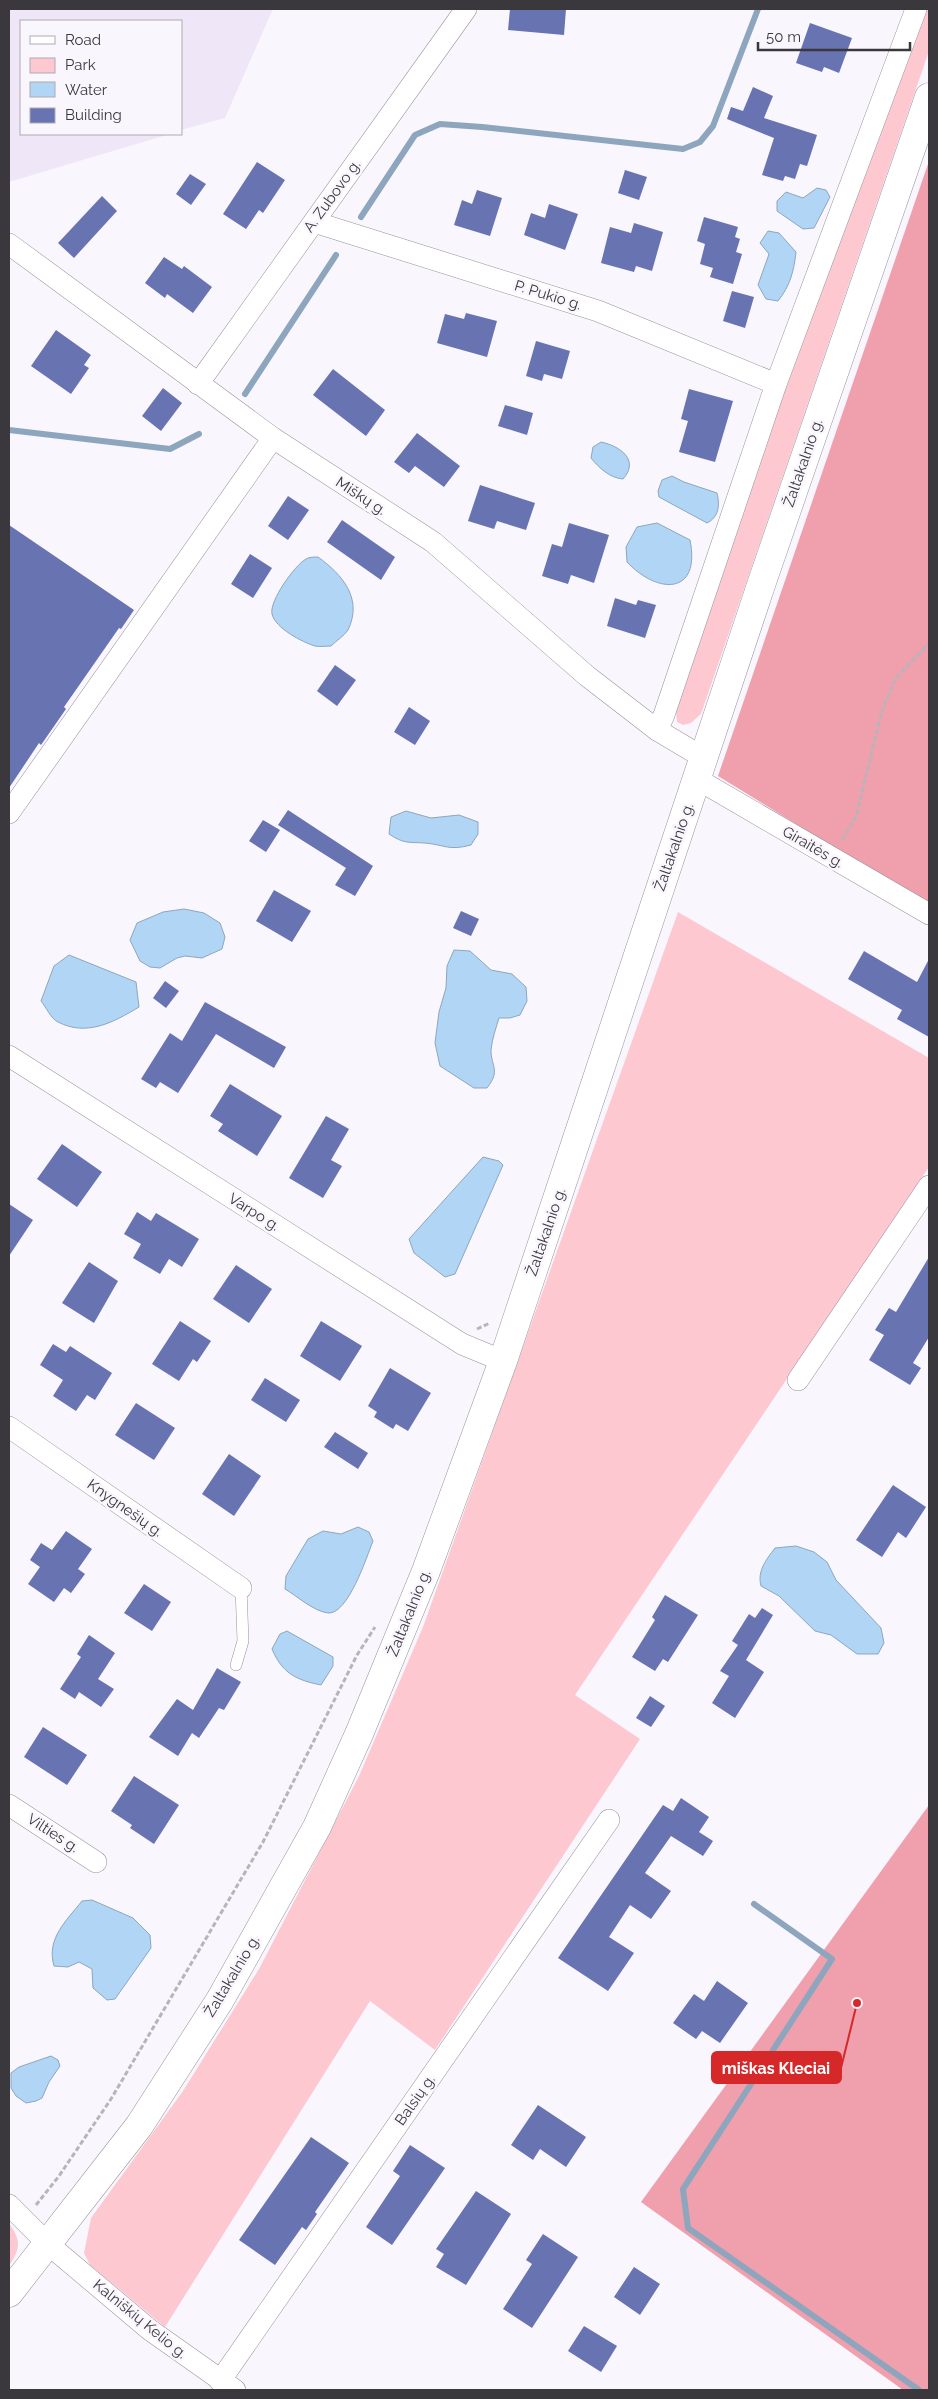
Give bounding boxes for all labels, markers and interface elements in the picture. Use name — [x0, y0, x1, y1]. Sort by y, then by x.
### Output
legend — [20, 20, 182, 135]
scale bar — [758, 20, 910, 52]
text: 50 m — [766, 28, 801, 46]
text: Road — [65, 31, 101, 49]
text: Park — [65, 56, 96, 74]
text: Water — [65, 81, 108, 99]
text: Building — [65, 106, 122, 124]
street label: A. Zubovo g. — [300, 156, 364, 236]
street label: P. Pukio g. — [512, 276, 584, 314]
street label: Žaltakalnio g. — [780, 417, 826, 509]
street label: Miškų g. — [332, 473, 390, 519]
street label: Žaltakalnio g. — [651, 801, 697, 893]
street label: Giraitės g. — [779, 822, 847, 872]
street label: Žaltakalnio g. — [523, 1186, 569, 1278]
street label: Varpo g. — [225, 1189, 283, 1235]
street label: Knygnešių g. — [84, 1475, 166, 1541]
street label: Žaltakalnio g. — [383, 1567, 435, 1659]
street label: Vilties g. — [24, 1810, 82, 1856]
street label: Žaltakalnio g. — [201, 1932, 263, 2020]
callout: miškas Kleciai — [712, 2052, 841, 2083]
text: miškas Kleciai — [722, 2059, 830, 2078]
street label: Balsių g. — [391, 2071, 439, 2129]
street label: Kalniškių Kelio g. — [90, 2276, 190, 2362]

